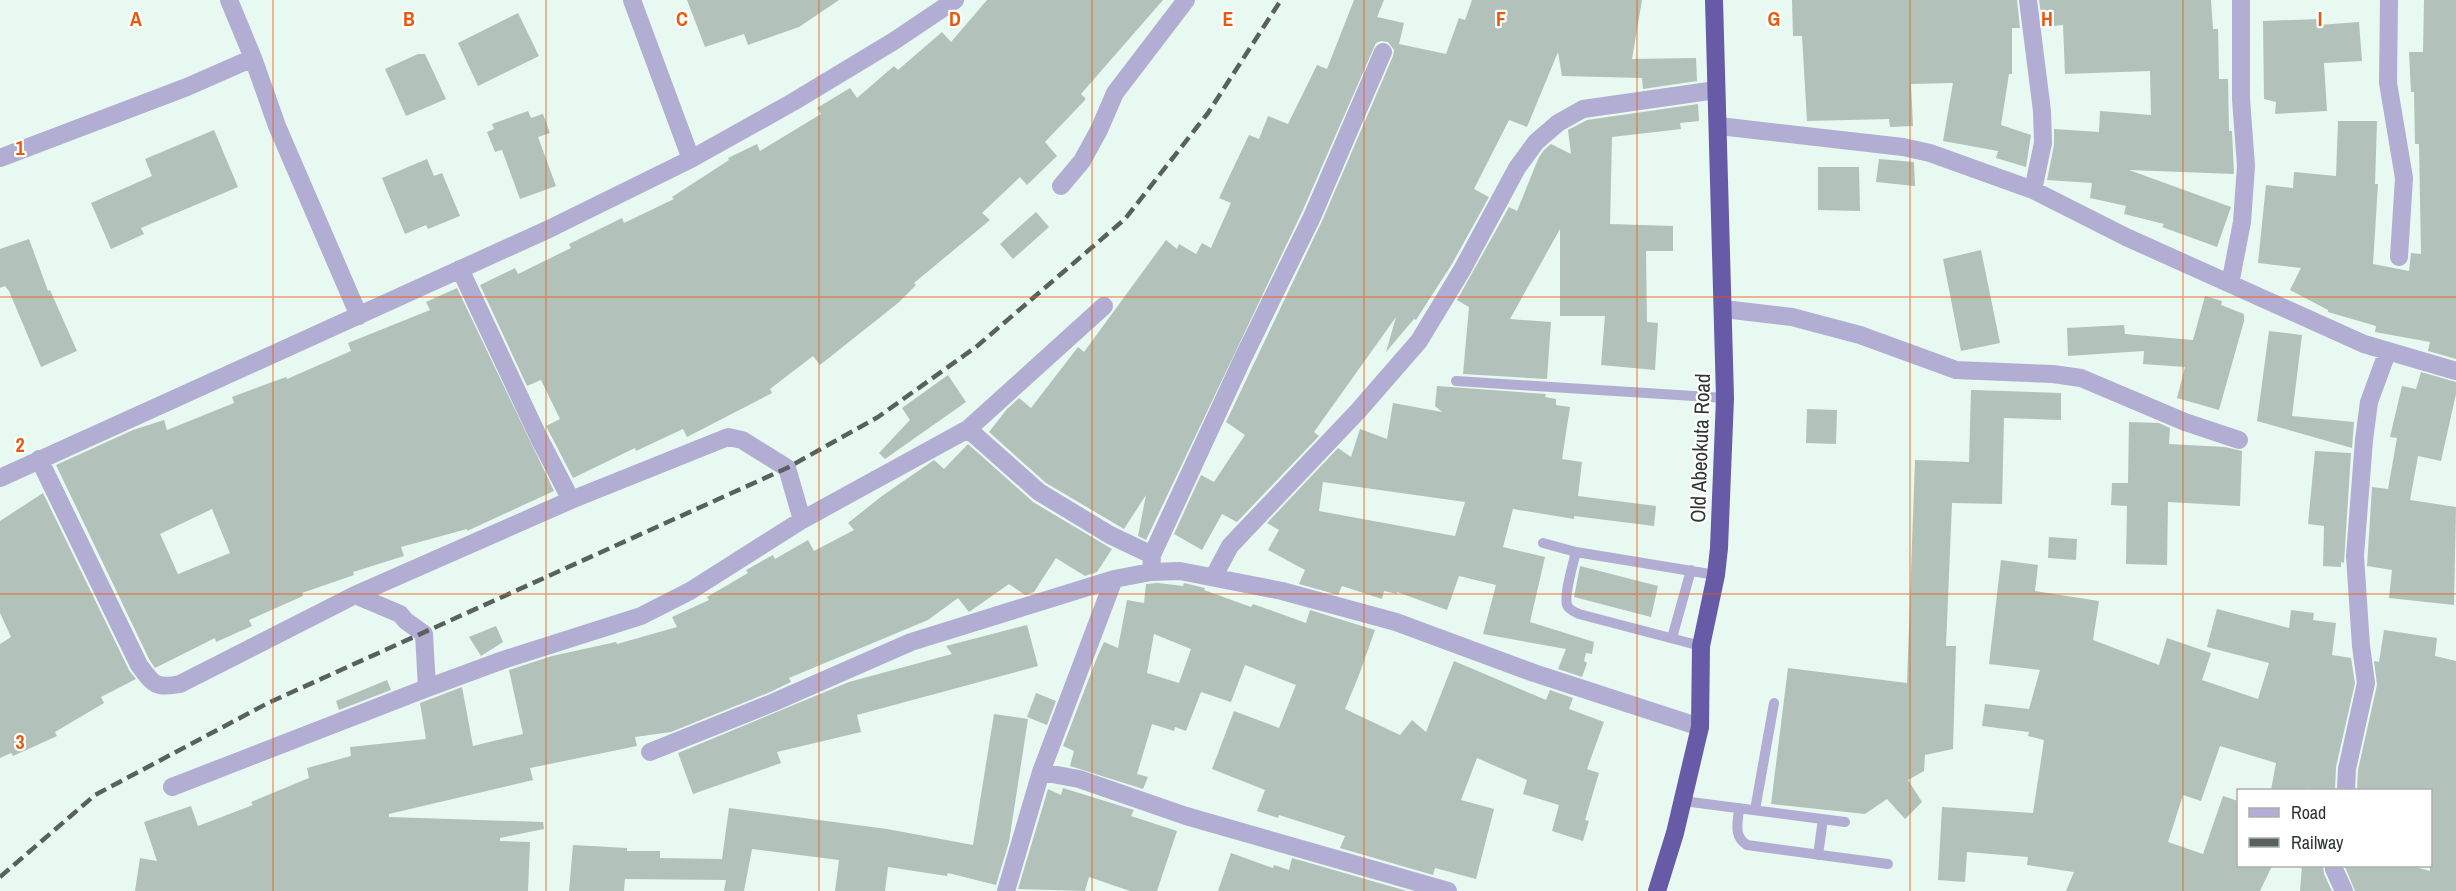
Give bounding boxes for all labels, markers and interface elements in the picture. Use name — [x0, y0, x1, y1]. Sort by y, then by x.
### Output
text: A — [130, 5, 142, 32]
text: B — [403, 5, 415, 32]
text: C — [676, 5, 688, 32]
text: D — [949, 5, 961, 32]
text: E — [1223, 5, 1234, 32]
text: F — [1496, 5, 1506, 32]
text: G — [1768, 5, 1780, 32]
text: H — [2041, 5, 2053, 32]
text: I — [2318, 5, 2322, 32]
text: 1 — [15, 134, 25, 161]
street label: Old Abeokuta Road — [1683, 373, 1717, 523]
text: 2 — [15, 431, 25, 458]
text: 3 — [15, 728, 25, 755]
legend — [2237, 789, 2432, 867]
text: Road — [2291, 800, 2326, 825]
text: Railway — [2291, 830, 2344, 855]

